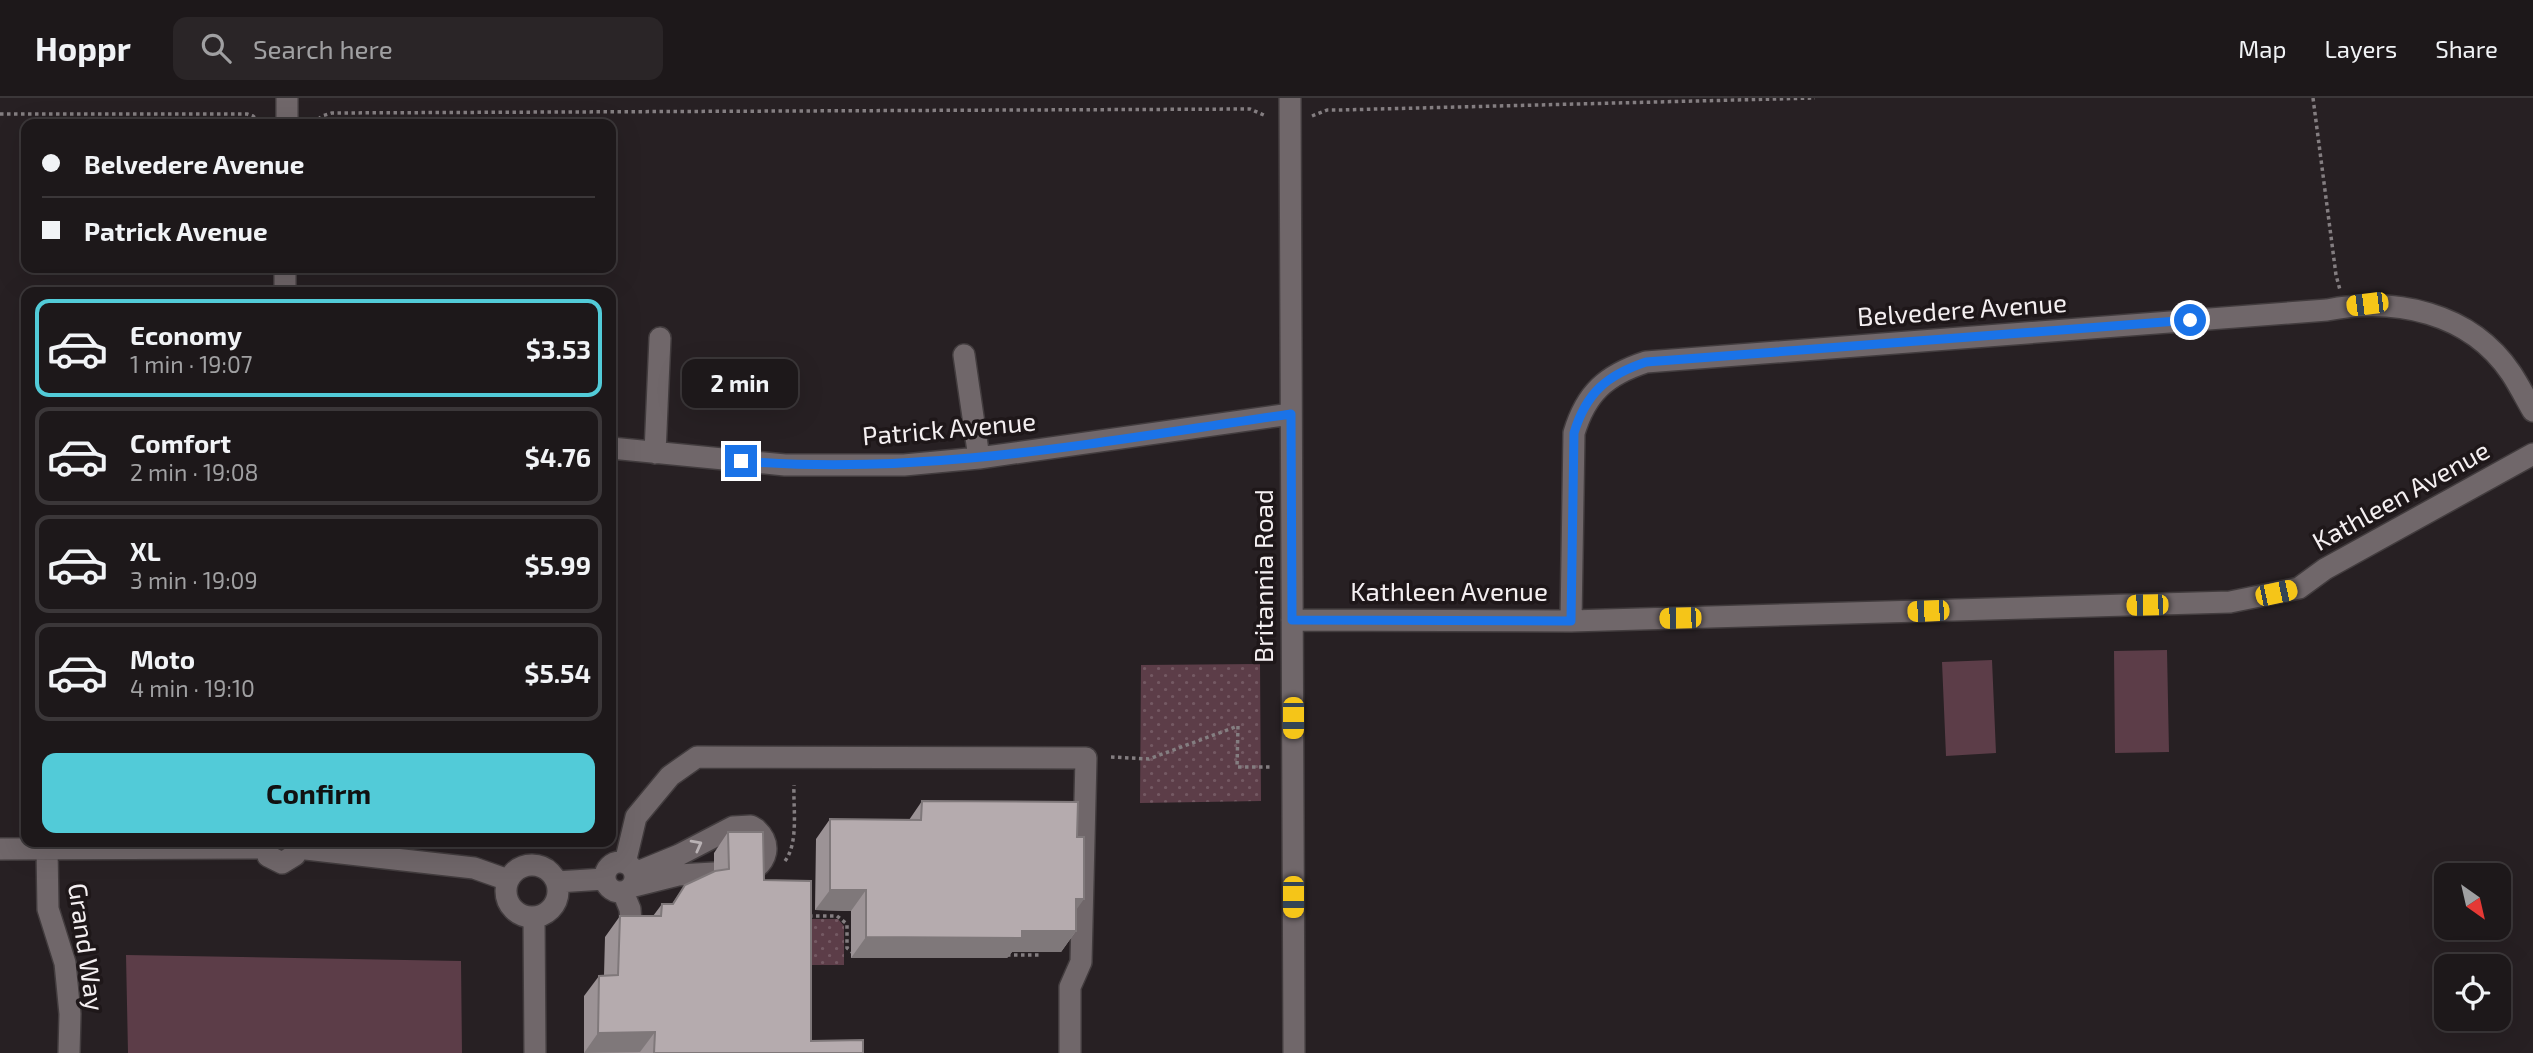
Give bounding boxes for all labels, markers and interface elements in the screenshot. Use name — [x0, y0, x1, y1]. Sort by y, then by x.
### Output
search box — [173, 17, 663, 80]
text: Hoppr — [35, 28, 131, 68]
icon: search — [197, 29, 235, 67]
text: Search here — [253, 33, 393, 64]
text: Map — [2238, 34, 2286, 63]
text: Layers — [2324, 34, 2397, 63]
text: Share — [2435, 34, 2498, 63]
text: Belvedere Avenue — [84, 148, 304, 179]
text: Patrick Avenue — [84, 215, 268, 246]
street label: Belvedere Avenue — [1856, 286, 2068, 331]
car — [2345, 291, 2390, 317]
route start — [2174, 304, 2206, 336]
icon: car — [46, 317, 109, 380]
text: Economy — [130, 319, 242, 350]
text: $3.53 — [526, 333, 591, 364]
text: 1 min · 19:07 — [130, 350, 253, 378]
callout: 2 min — [683, 360, 799, 408]
text: 2 min — [711, 369, 769, 397]
street label: Patrick Avenue — [861, 404, 1037, 451]
icon: car — [46, 425, 109, 488]
text: Comfort — [130, 427, 231, 458]
street label: Kathleen Avenue — [2306, 433, 2494, 556]
text: $4.76 — [525, 441, 591, 472]
route end — [725, 445, 757, 477]
text: 2 min · 19:08 — [130, 458, 259, 486]
street label: Britannia Road — [1247, 489, 1278, 663]
icon: car — [46, 533, 109, 596]
text: XL — [130, 535, 161, 566]
text: $5.99 — [525, 549, 591, 580]
text: 3 min · 19:09 — [130, 566, 258, 594]
street label: Kathleen Avenue — [1350, 575, 1548, 606]
car — [2254, 578, 2299, 608]
car — [2126, 594, 2169, 616]
car — [1907, 600, 1950, 622]
car — [1659, 607, 1702, 629]
icon: car — [46, 641, 109, 704]
text: Moto — [130, 643, 195, 674]
text: $5.54 — [524, 657, 591, 688]
text: 4 min · 19:10 — [130, 674, 255, 702]
car — [1283, 697, 1304, 739]
button: Confirm — [42, 753, 595, 833]
one-way arrow — [690, 840, 702, 854]
north arrow — [2434, 863, 2511, 940]
map controls — [2434, 863, 2511, 1031]
car — [1283, 876, 1304, 918]
street label: Grand Way — [63, 881, 112, 1013]
button: locate — [2434, 954, 2511, 1031]

